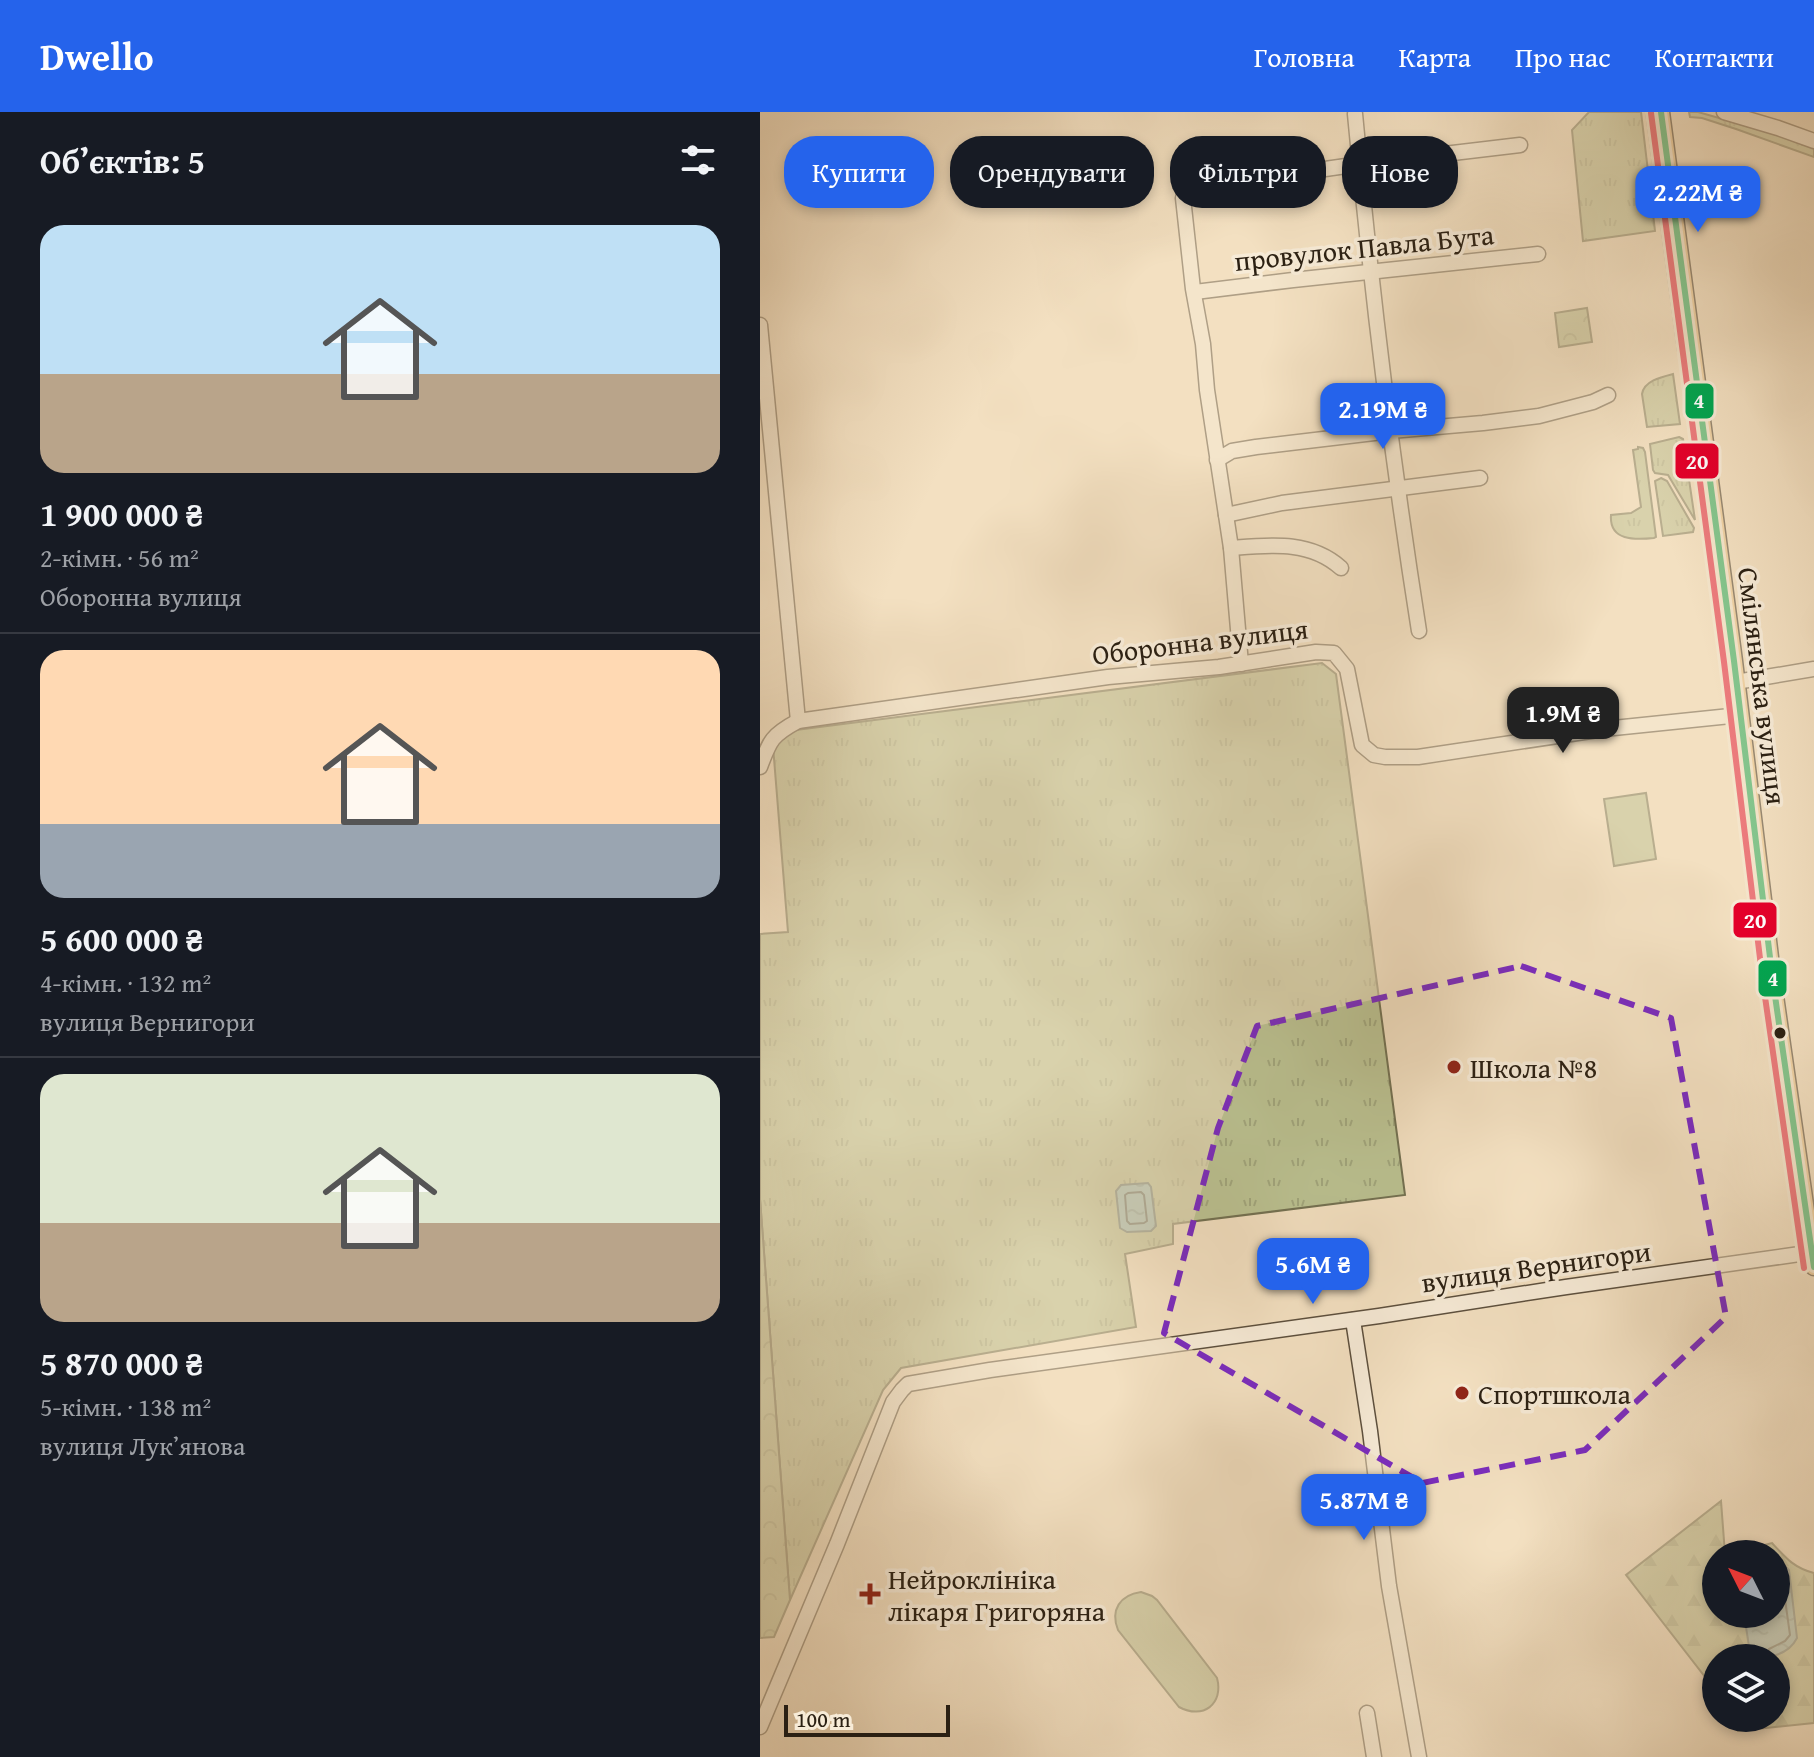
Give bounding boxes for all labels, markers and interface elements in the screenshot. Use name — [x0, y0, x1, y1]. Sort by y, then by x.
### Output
text: Dwello — [40, 28, 154, 84]
text: Головна — [1254, 36, 1354, 77]
text: Карта — [1398, 36, 1471, 77]
text: Про нас — [1515, 36, 1611, 77]
text: Контакти — [1655, 36, 1774, 77]
text: Об’єктів: 5 — [40, 136, 205, 185]
chip: Купити — [784, 136, 934, 208]
chip: Орендувати — [950, 136, 1154, 208]
chip: Фільтри — [1170, 136, 1326, 208]
chip: Нове — [1342, 136, 1458, 208]
icon: filters — [676, 138, 720, 182]
pin: 2.22M ₴ — [1624, 166, 1772, 234]
text: 2.22M ₴ — [1653, 172, 1743, 211]
street label: провулок Павла Бута — [1232, 213, 1496, 281]
icon: home — [308, 277, 452, 421]
line badge: 4 — [1684, 382, 1715, 420]
pin: 2.19M ₴ — [1309, 383, 1457, 451]
text: 4 — [1693, 384, 1705, 416]
text: 2.19M ₴ — [1338, 389, 1428, 428]
line badge: 20 — [1674, 442, 1720, 480]
text: 20 — [1686, 445, 1708, 477]
text: 1 900 000 ₴ — [40, 489, 203, 538]
text: 2-кімн. · 56 m² — [40, 538, 199, 577]
street label: Смілянська вулиця — [1728, 565, 1798, 807]
text: Оборонна вулиця — [40, 577, 242, 616]
street label: Оборонна вулиця — [1090, 607, 1310, 675]
pin: 1.9M ₴ — [1498, 687, 1628, 755]
text: 1.9M ₴ — [1525, 693, 1601, 732]
icon: home — [308, 702, 452, 846]
line badge: 20 — [1732, 901, 1778, 939]
text: 20 — [1744, 904, 1766, 936]
text: 5 600 000 ₴ — [40, 914, 203, 963]
line badge: 4 — [1757, 959, 1788, 998]
text: 4 — [1767, 962, 1779, 994]
text: 4-кімн. · 132 m² — [40, 963, 211, 1002]
text: вулиця Вернигори — [40, 1002, 255, 1041]
unlabelled marker — [1772, 1025, 1788, 1041]
place label: Школа №8 — [1470, 1047, 1597, 1088]
marker: Школа №8 — [1445, 1058, 1463, 1076]
icon: home — [308, 1126, 452, 1270]
street label: вулиця Вернигори — [1419, 1230, 1653, 1302]
pin: 5.6M ₴ — [1248, 1238, 1378, 1306]
text: 5.6M ₴ — [1275, 1244, 1351, 1283]
text: 5 870 000 ₴ — [40, 1338, 203, 1387]
place label: Спортшкола — [1478, 1373, 1631, 1414]
marker: Спортшкола — [1453, 1384, 1471, 1402]
text: 5-кімн. · 138 m² — [40, 1387, 211, 1426]
text: вулиця Лукʼянова — [40, 1426, 245, 1465]
pin: 5.87M ₴ — [1290, 1474, 1438, 1542]
text: 5.87M ₴ — [1319, 1480, 1409, 1519]
north arrow — [1702, 1540, 1790, 1628]
map controls — [1702, 1540, 1790, 1732]
place label: Нейроклініка лікаря Григоряна — [888, 1558, 1106, 1631]
marker: Нейроклініка лікаря Григоряна — [859, 1583, 881, 1605]
button: layers — [1702, 1644, 1790, 1732]
scale bar — [784, 1701, 950, 1737]
text: 100 m — [796, 1703, 851, 1735]

